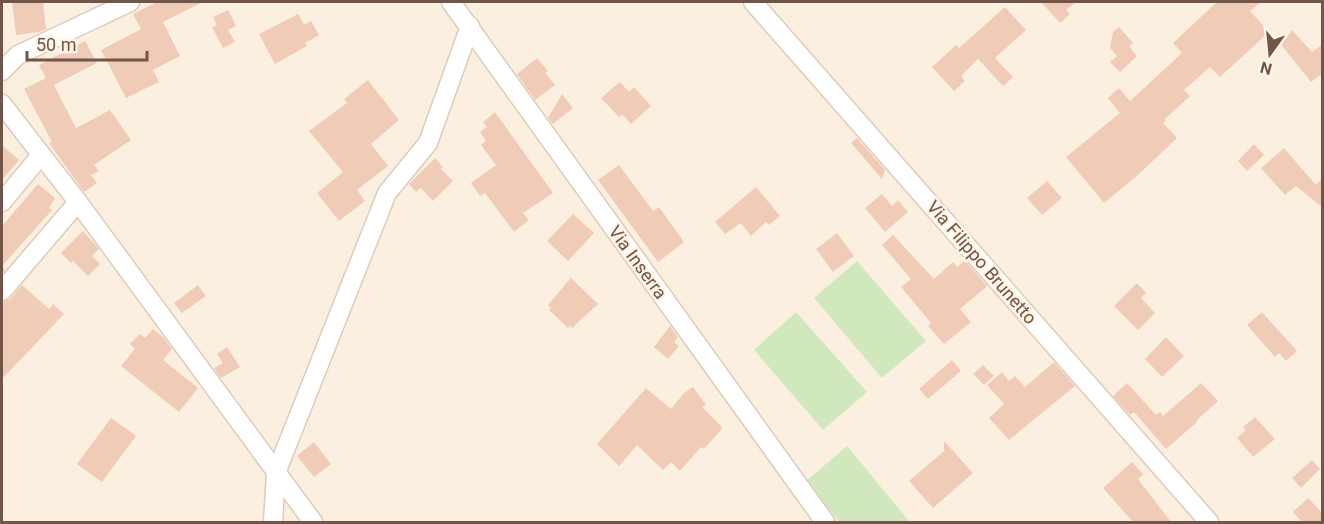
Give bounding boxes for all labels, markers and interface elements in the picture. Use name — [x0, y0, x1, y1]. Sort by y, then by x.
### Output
scale bar — [27, 24, 147, 62]
north arrow — [1240, 24, 1300, 84]
text: 50 m — [36, 34, 76, 55]
text: N — [1258, 57, 1274, 79]
street label: Via Filippo Brunetto — [923, 196, 1041, 328]
street label: Via Inserra — [604, 221, 672, 303]

